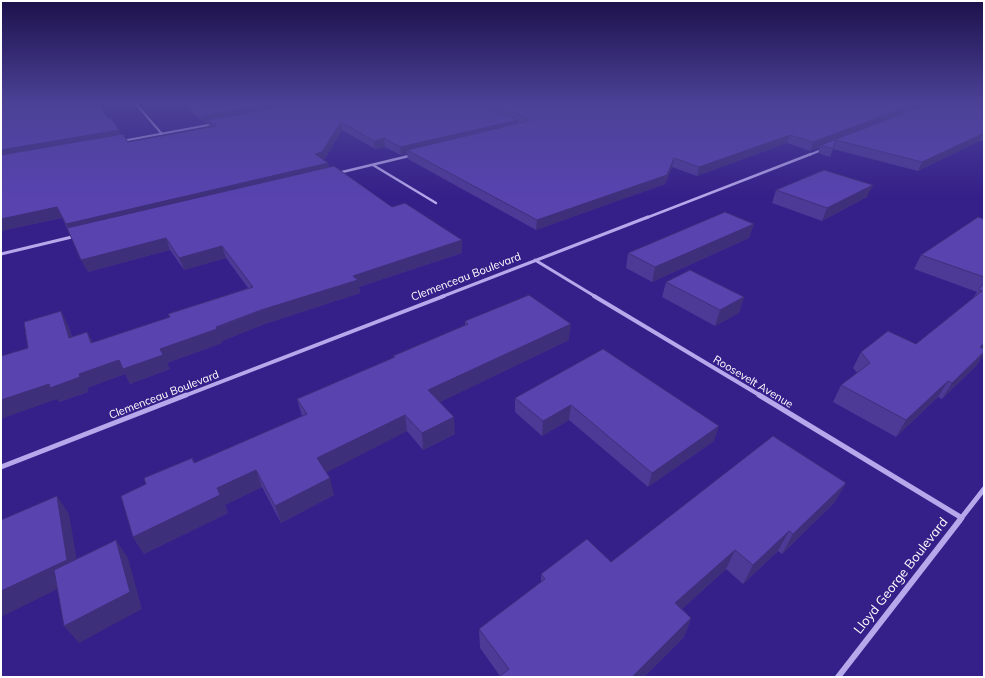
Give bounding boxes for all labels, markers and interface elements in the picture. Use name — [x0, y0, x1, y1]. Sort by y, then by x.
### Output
street label: Clemenceau Boulevard — [409, 250, 523, 304]
street label: Roosevelt Avenue — [711, 353, 795, 411]
street label: Clemenceau Boulevard — [107, 368, 221, 422]
street label: Lloyd George Boulevard — [851, 515, 951, 637]

